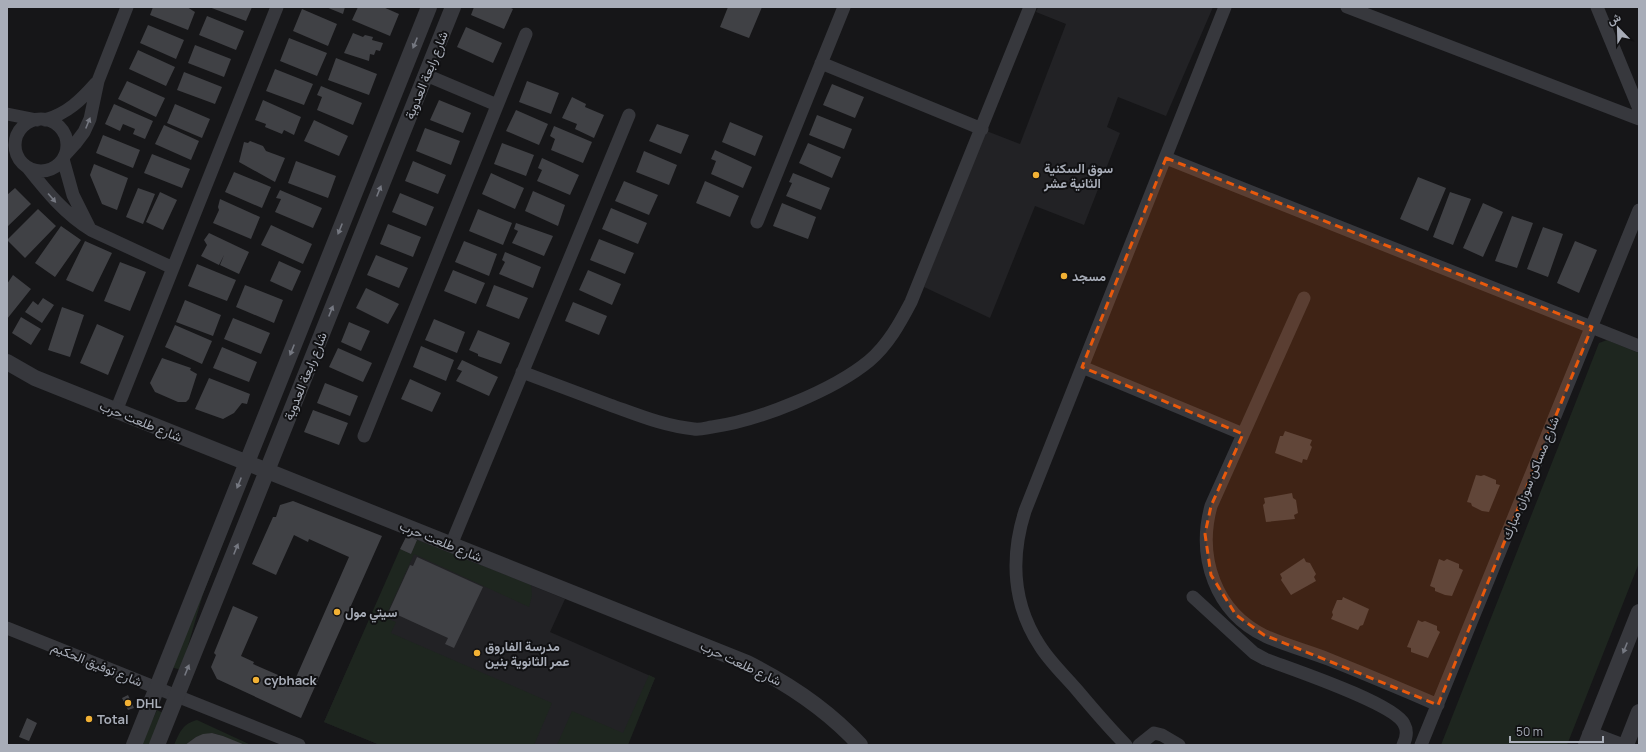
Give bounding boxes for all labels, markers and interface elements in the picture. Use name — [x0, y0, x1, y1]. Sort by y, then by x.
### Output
north arrow — [1598, 8, 1638, 48]
text: ش — [1605, 9, 1623, 28]
street label: شارع رابعة العدوية — [400, 28, 453, 122]
one-way arrow — [411, 38, 417, 50]
one-way arrow — [85, 117, 91, 129]
place label: سوق السكنية الثانية عشر — [1043, 159, 1113, 192]
marker: سوق السكنية الثانية عشر — [1031, 170, 1041, 180]
one-way arrow — [377, 184, 383, 196]
one-way arrow — [48, 193, 57, 203]
one-way arrow — [337, 223, 343, 235]
place label: مسجد — [1072, 267, 1106, 285]
marker: مسجد — [1059, 271, 1069, 281]
one-way arrow — [328, 306, 334, 317]
street label: شارع رابعة العدوية — [279, 329, 332, 423]
one-way arrow — [289, 344, 295, 355]
street label: شارع طلعت حرب — [97, 396, 185, 447]
street label: شارع مساكن سوزان مبارك — [1497, 414, 1564, 543]
one-way arrow — [235, 478, 241, 490]
street label: شارع طلعت حرب — [397, 516, 485, 567]
one-way arrow — [233, 543, 239, 555]
place label: سيتي مول — [345, 603, 397, 623]
marker: سيتي مول — [332, 607, 342, 617]
street label: شارع طلعت حرب — [697, 636, 784, 691]
street label: شارع توفيق الحكيم — [48, 637, 145, 691]
place label: مدرسة الفاروق عمر الثانوية بنين — [485, 637, 569, 670]
one-way arrow — [1621, 643, 1627, 655]
marker: مدرسة الفاروق عمر الثانوية بنين — [472, 648, 482, 658]
one-way arrow — [185, 663, 191, 675]
place label: cybhack — [264, 671, 318, 689]
marker: cybhack — [251, 675, 261, 685]
place label: DHL — [136, 694, 161, 712]
marker: DHL — [123, 698, 133, 708]
place label: Total — [97, 710, 129, 728]
marker: Total — [84, 714, 94, 724]
scale bar — [1510, 718, 1603, 744]
text: 50 m — [1516, 723, 1543, 740]

